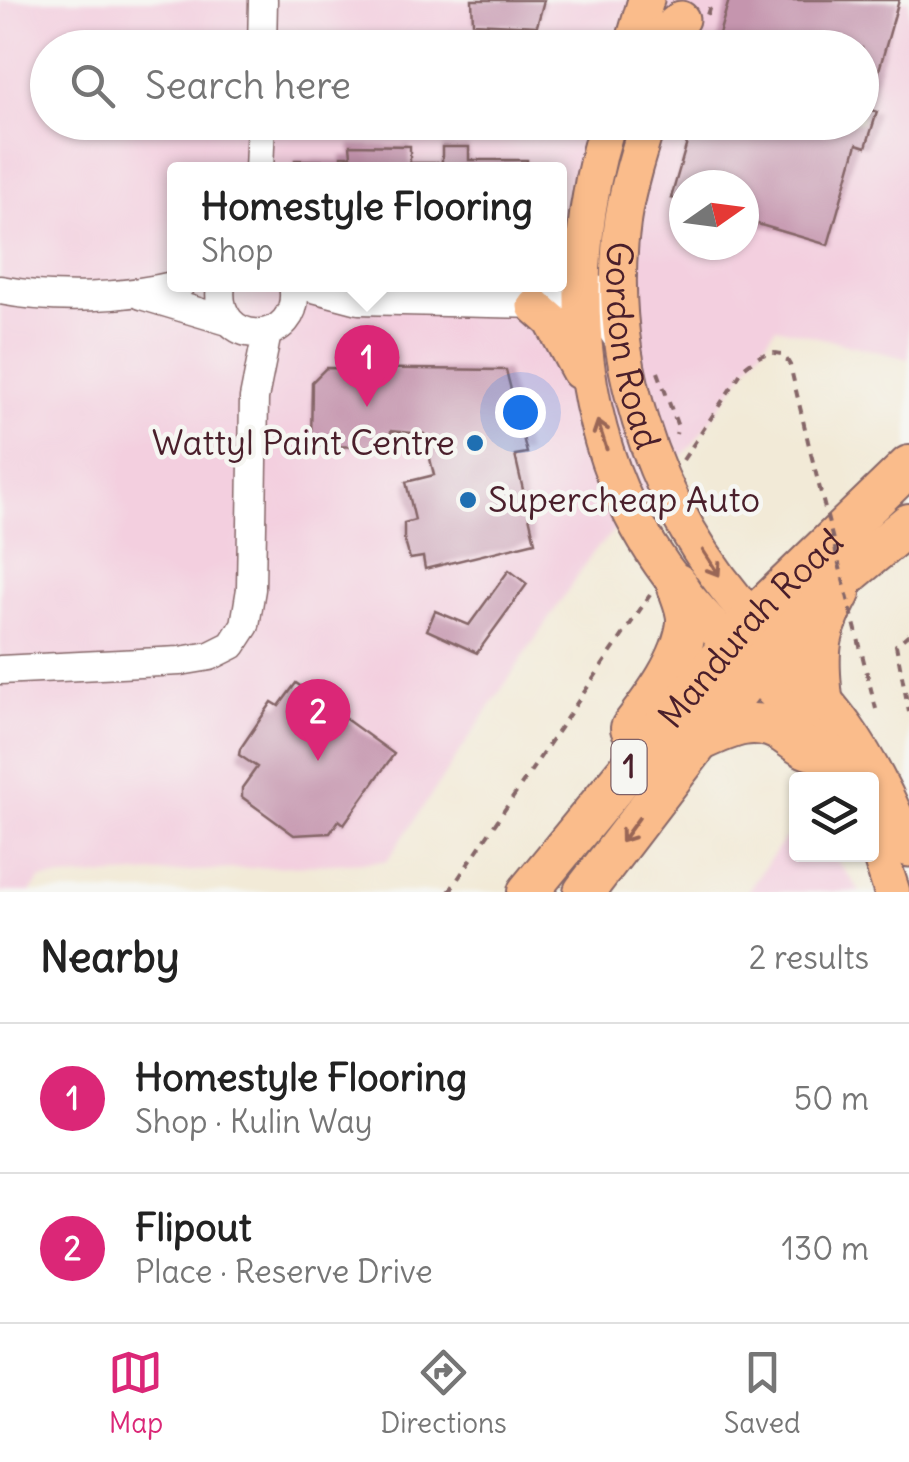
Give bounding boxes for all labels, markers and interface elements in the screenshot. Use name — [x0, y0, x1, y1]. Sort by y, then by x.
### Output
search box — [30, 30, 879, 140]
icon: search — [65, 58, 120, 113]
text: Search here — [145, 62, 351, 109]
popup — [167, 162, 567, 292]
north arrow — [669, 170, 759, 260]
text: Homestyle Flooring — [201, 183, 533, 230]
text: Shop — [201, 230, 273, 271]
street label: Gordon Road — [597, 240, 671, 455]
pin: 1 — [334, 324, 400, 407]
your location — [495, 387, 546, 438]
place label: Wattyl Paint Centre — [152, 420, 455, 464]
one-way arrow — [592, 420, 610, 452]
marker: Wattyl Paint Centre — [464, 432, 486, 454]
place label: Supercheap Auto — [488, 477, 760, 521]
marker: Supercheap Auto — [457, 489, 479, 511]
street label: Mandurah Road — [648, 519, 851, 737]
one-way arrow — [700, 549, 721, 577]
pin: 2 — [286, 678, 350, 761]
road number: 1 — [612, 740, 646, 794]
map controls — [789, 772, 879, 862]
button: layers — [789, 772, 879, 862]
one-way arrow — [619, 816, 640, 843]
text: Nearby — [40, 931, 179, 983]
text: 2 results — [749, 937, 869, 978]
text: Homestyle Flooring — [135, 1054, 467, 1101]
text: 1 — [66, 1078, 79, 1119]
text: 50 m — [794, 1078, 869, 1119]
text: Shop · Kulin Way — [135, 1101, 373, 1142]
text: Flipout — [135, 1204, 252, 1251]
text: 2 — [64, 1228, 81, 1269]
text: 130 m — [781, 1228, 869, 1269]
text: Place · Reserve Drive — [135, 1251, 433, 1292]
tab: Map — [108, 1345, 163, 1441]
tab: Directions — [380, 1345, 507, 1441]
tab: Saved — [724, 1345, 801, 1441]

